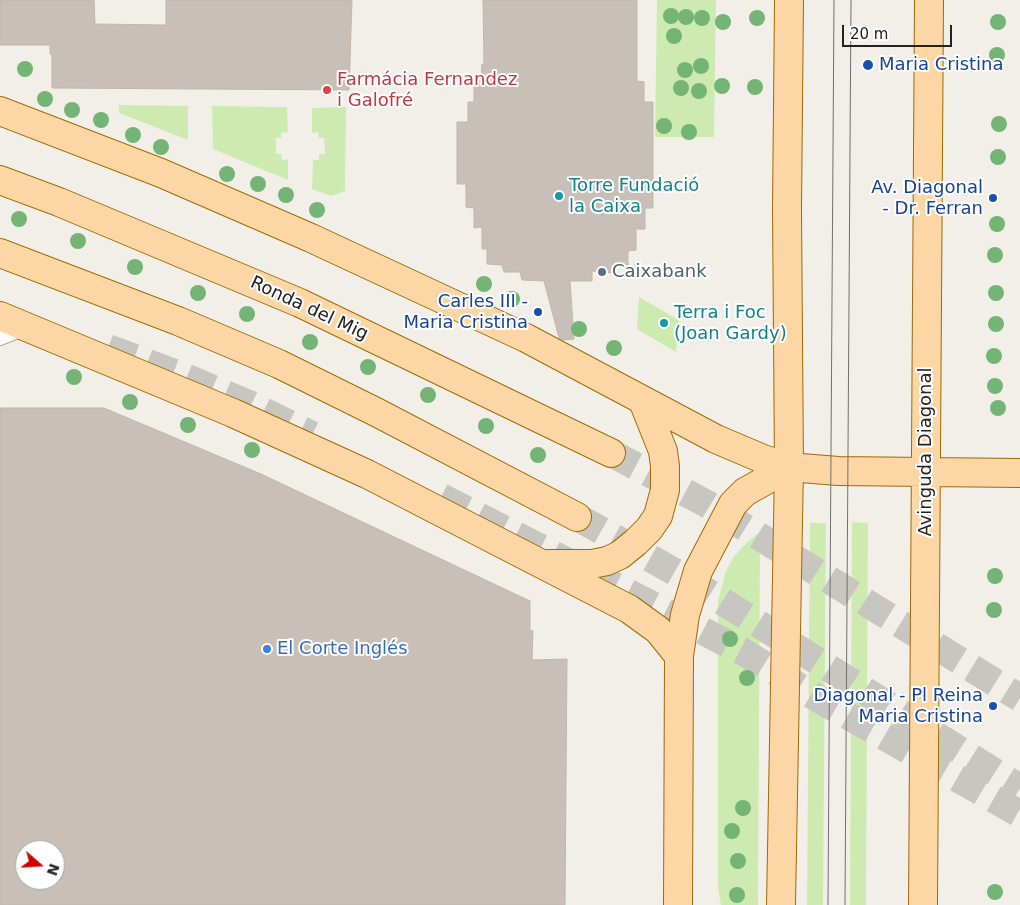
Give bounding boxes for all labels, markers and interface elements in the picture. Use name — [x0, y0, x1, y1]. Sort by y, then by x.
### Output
scale bar — [845, 15, 955, 47]
text: 20 m — [850, 25, 888, 43]
place label: Maria Cristina — [879, 54, 1004, 76]
marker: Maria Cristina — [861, 58, 875, 72]
place label: Farmácia Fernandez i Galofré — [337, 69, 517, 112]
marker: Farmácia Fernandez i Galofré — [321, 84, 333, 96]
place label: Torre Fundació la Caixa — [569, 175, 699, 218]
place label: Av. Diagonal - Dr. Ferran — [871, 177, 983, 220]
marker: Torre Fundació la Caixa — [553, 190, 565, 202]
marker: Av. Diagonal - Dr. Ferran — [987, 192, 999, 204]
place label: Caixabank — [612, 261, 707, 283]
marker: Caixabank — [596, 266, 608, 278]
street label: Ronda del Mig — [247, 272, 371, 346]
place label: Carles III - Maria Cristina — [403, 291, 528, 334]
place label: Terra i Foc (Joan Gardy) — [674, 302, 787, 344]
marker: Carles III - Maria Cristina — [532, 306, 544, 318]
marker: Terra i Foc (Joan Gardy) — [658, 317, 670, 329]
street label: Avinguda Diagonal — [915, 367, 937, 537]
place label: El Corte Inglés — [277, 638, 408, 660]
marker: El Corte Inglés — [261, 643, 273, 655]
place label: Diagonal - Pl Reina Maria Cristina — [814, 685, 983, 728]
marker: Diagonal - Pl Reina Maria Cristina — [987, 700, 999, 712]
north arrow — [15, 840, 65, 890]
text: N — [44, 861, 63, 878]

